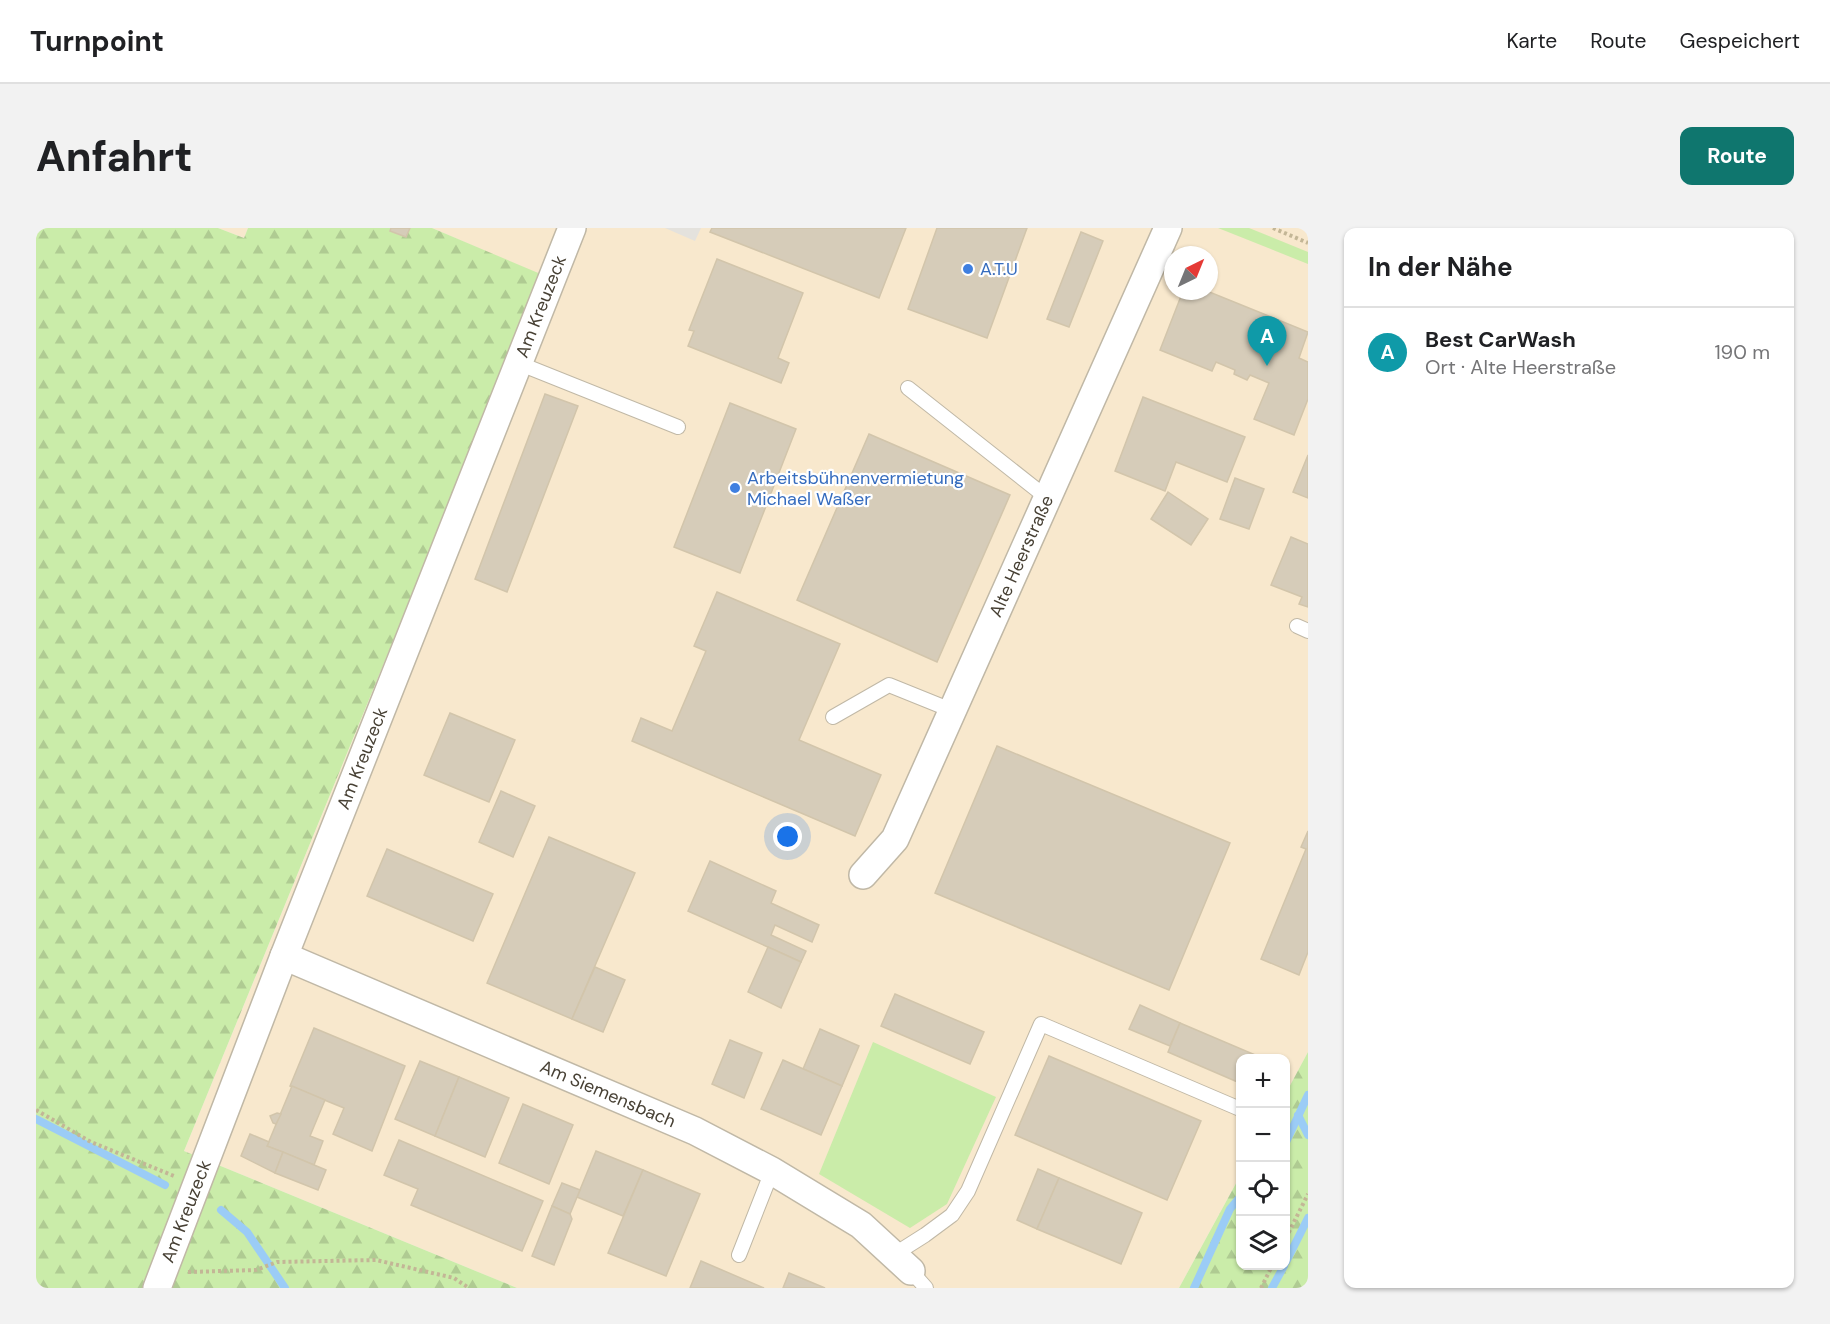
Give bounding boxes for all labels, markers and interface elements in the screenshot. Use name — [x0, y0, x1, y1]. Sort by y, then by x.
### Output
text: Turnpoint — [30, 23, 164, 60]
text: Karte — [1506, 27, 1557, 55]
text: Route — [1590, 27, 1646, 55]
text: Gespeichert — [1679, 27, 1800, 55]
button: Route — [1680, 127, 1794, 185]
text: Anfahrt — [36, 129, 192, 184]
north arrow — [1164, 246, 1218, 300]
text: In der Nähe — [1368, 250, 1513, 284]
street label: Am Kreuzeck — [510, 252, 572, 361]
place label: A.T.U — [980, 257, 1018, 281]
marker: A.T.U — [961, 262, 975, 276]
pin: A — [1248, 316, 1286, 366]
text: Best CarWash — [1425, 325, 1576, 354]
text: A — [1380, 339, 1395, 365]
text: 190 m — [1714, 339, 1770, 365]
text: Ort · Alte Heerstraße — [1425, 354, 1616, 380]
place label: Arbeitsbühnenvermietung Michael Waßer — [747, 466, 964, 511]
marker: Arbeitsbühnenvermietung Michael Waßer — [728, 481, 742, 495]
street label: Alte Heerstraße — [984, 491, 1059, 621]
street label: Am Kreuzeck — [331, 704, 393, 813]
your location — [773, 822, 802, 851]
street label: Am Siemensbach — [536, 1054, 679, 1133]
map controls — [1236, 1054, 1290, 1270]
button: + — [1236, 1054, 1290, 1108]
button: − — [1236, 1108, 1290, 1162]
street label: Am Kreuzeck — [156, 1157, 217, 1266]
button: locate — [1236, 1162, 1290, 1216]
button: layers — [1236, 1216, 1290, 1270]

